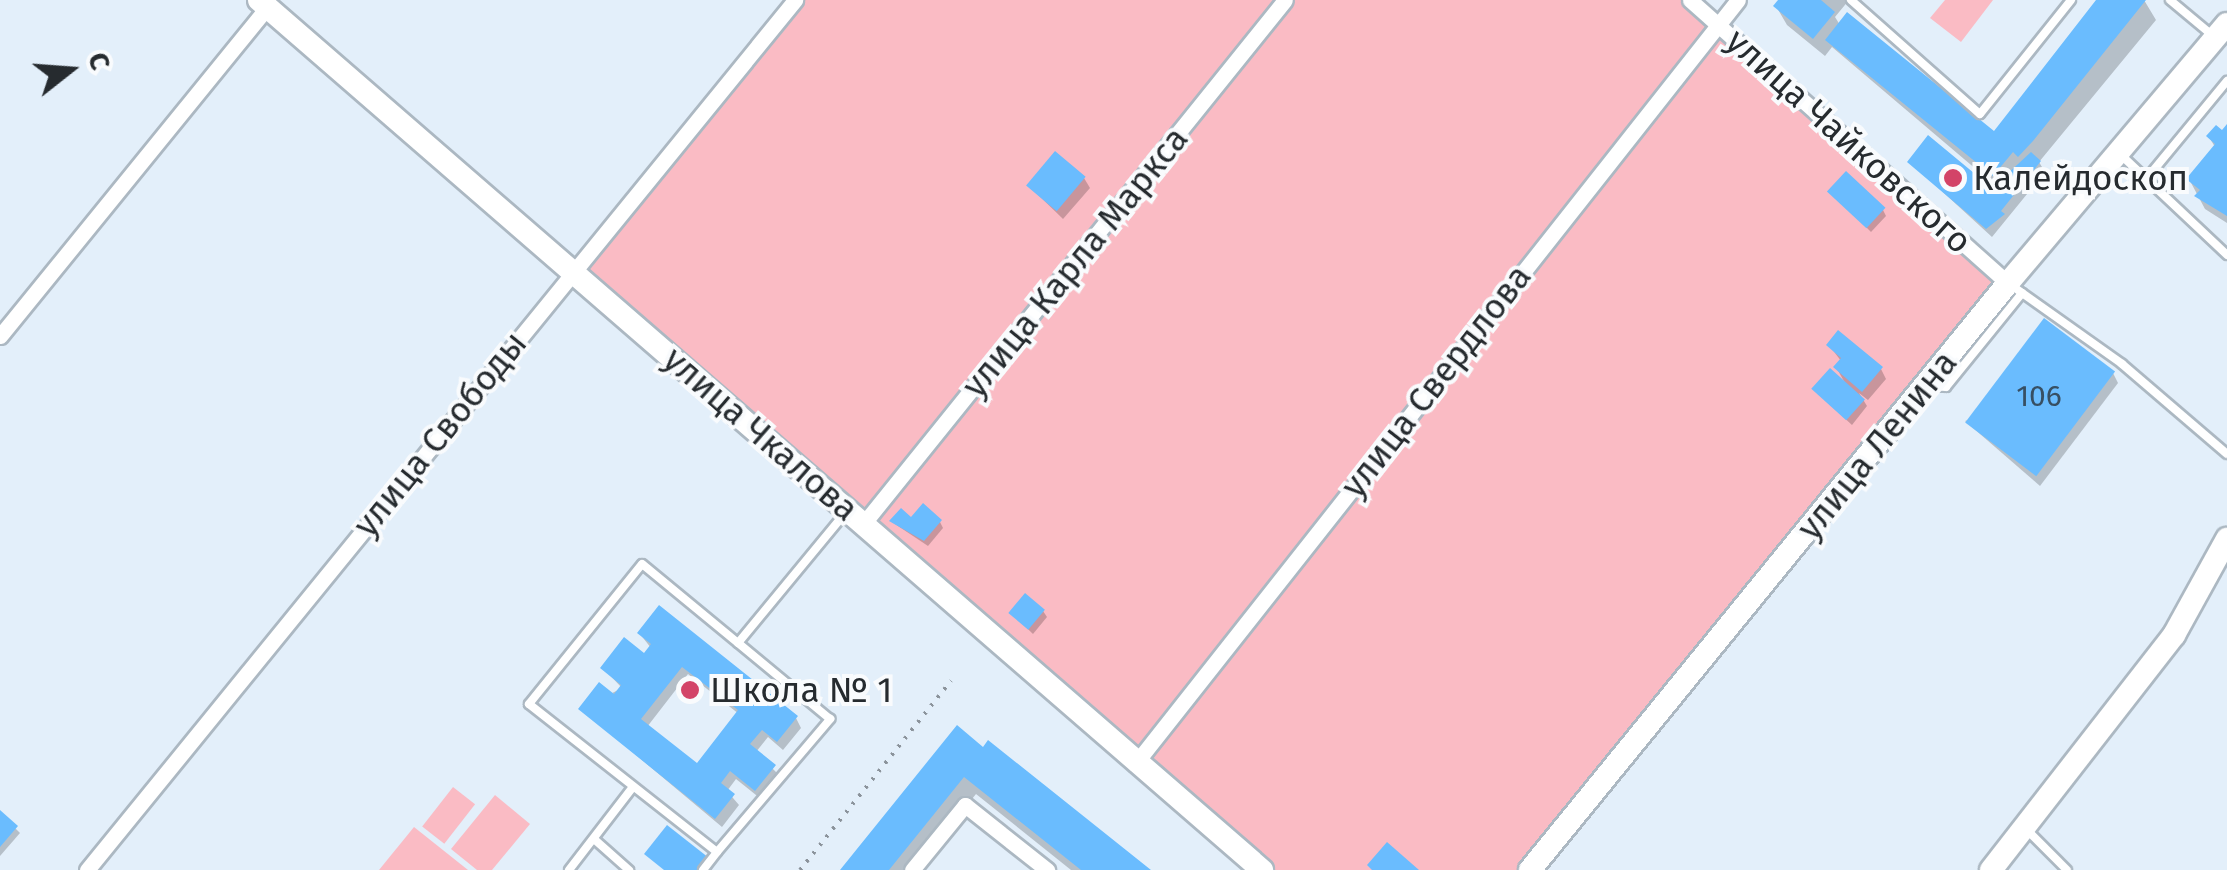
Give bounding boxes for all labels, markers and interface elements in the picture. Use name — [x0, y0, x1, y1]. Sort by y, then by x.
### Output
north arrow — [20, 20, 120, 120]
street label: улица Чайковского — [1718, 20, 1980, 262]
text: С — [81, 49, 117, 74]
street label: улица Карла Маркса — [953, 118, 1197, 406]
place label: Калейдоскоп — [1973, 157, 2188, 199]
marker: Калейдоскоп — [1942, 167, 1964, 189]
street label: улица Свердлова — [1332, 256, 1540, 506]
street label: улица Свободы — [345, 323, 535, 545]
street label: улица Чкалова — [655, 338, 867, 530]
street label: улица Ленина — [1788, 342, 1966, 548]
house number: 106 — [2016, 378, 2062, 414]
place label: Школа № 1 — [710, 669, 892, 711]
marker: Школа № 1 — [679, 679, 701, 701]

